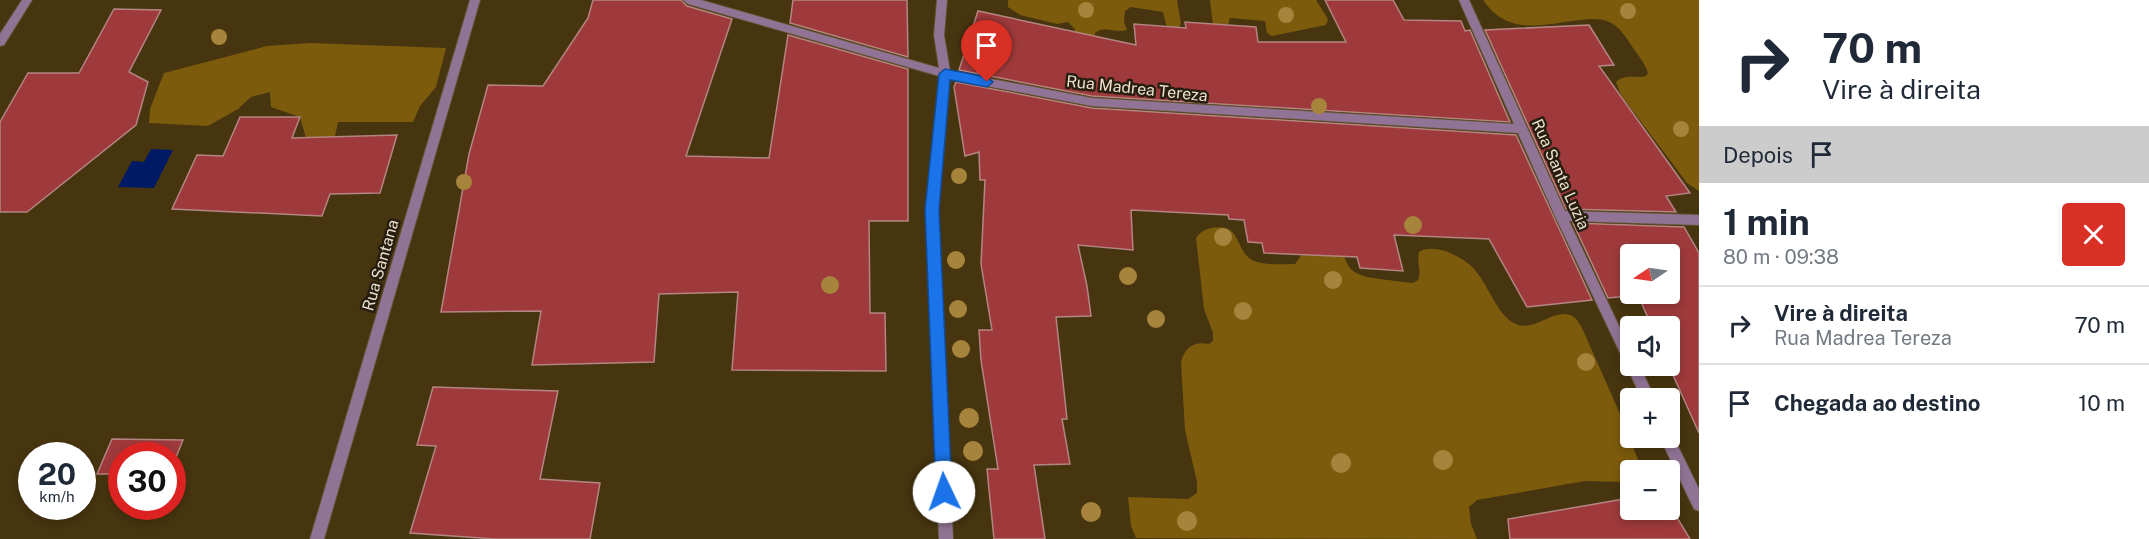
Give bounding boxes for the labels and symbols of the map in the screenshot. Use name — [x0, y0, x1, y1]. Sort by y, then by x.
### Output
pin — [961, 20, 1012, 82]
street label: Rua Madrea Tereza — [1065, 72, 1209, 105]
street label: Rua Santa Luzia — [1528, 116, 1593, 232]
street label: Rua Santana — [358, 217, 403, 313]
north arrow — [1620, 244, 1680, 304]
speed limit sign: 30 — [108, 442, 186, 520]
position arrow — [912, 460, 976, 524]

